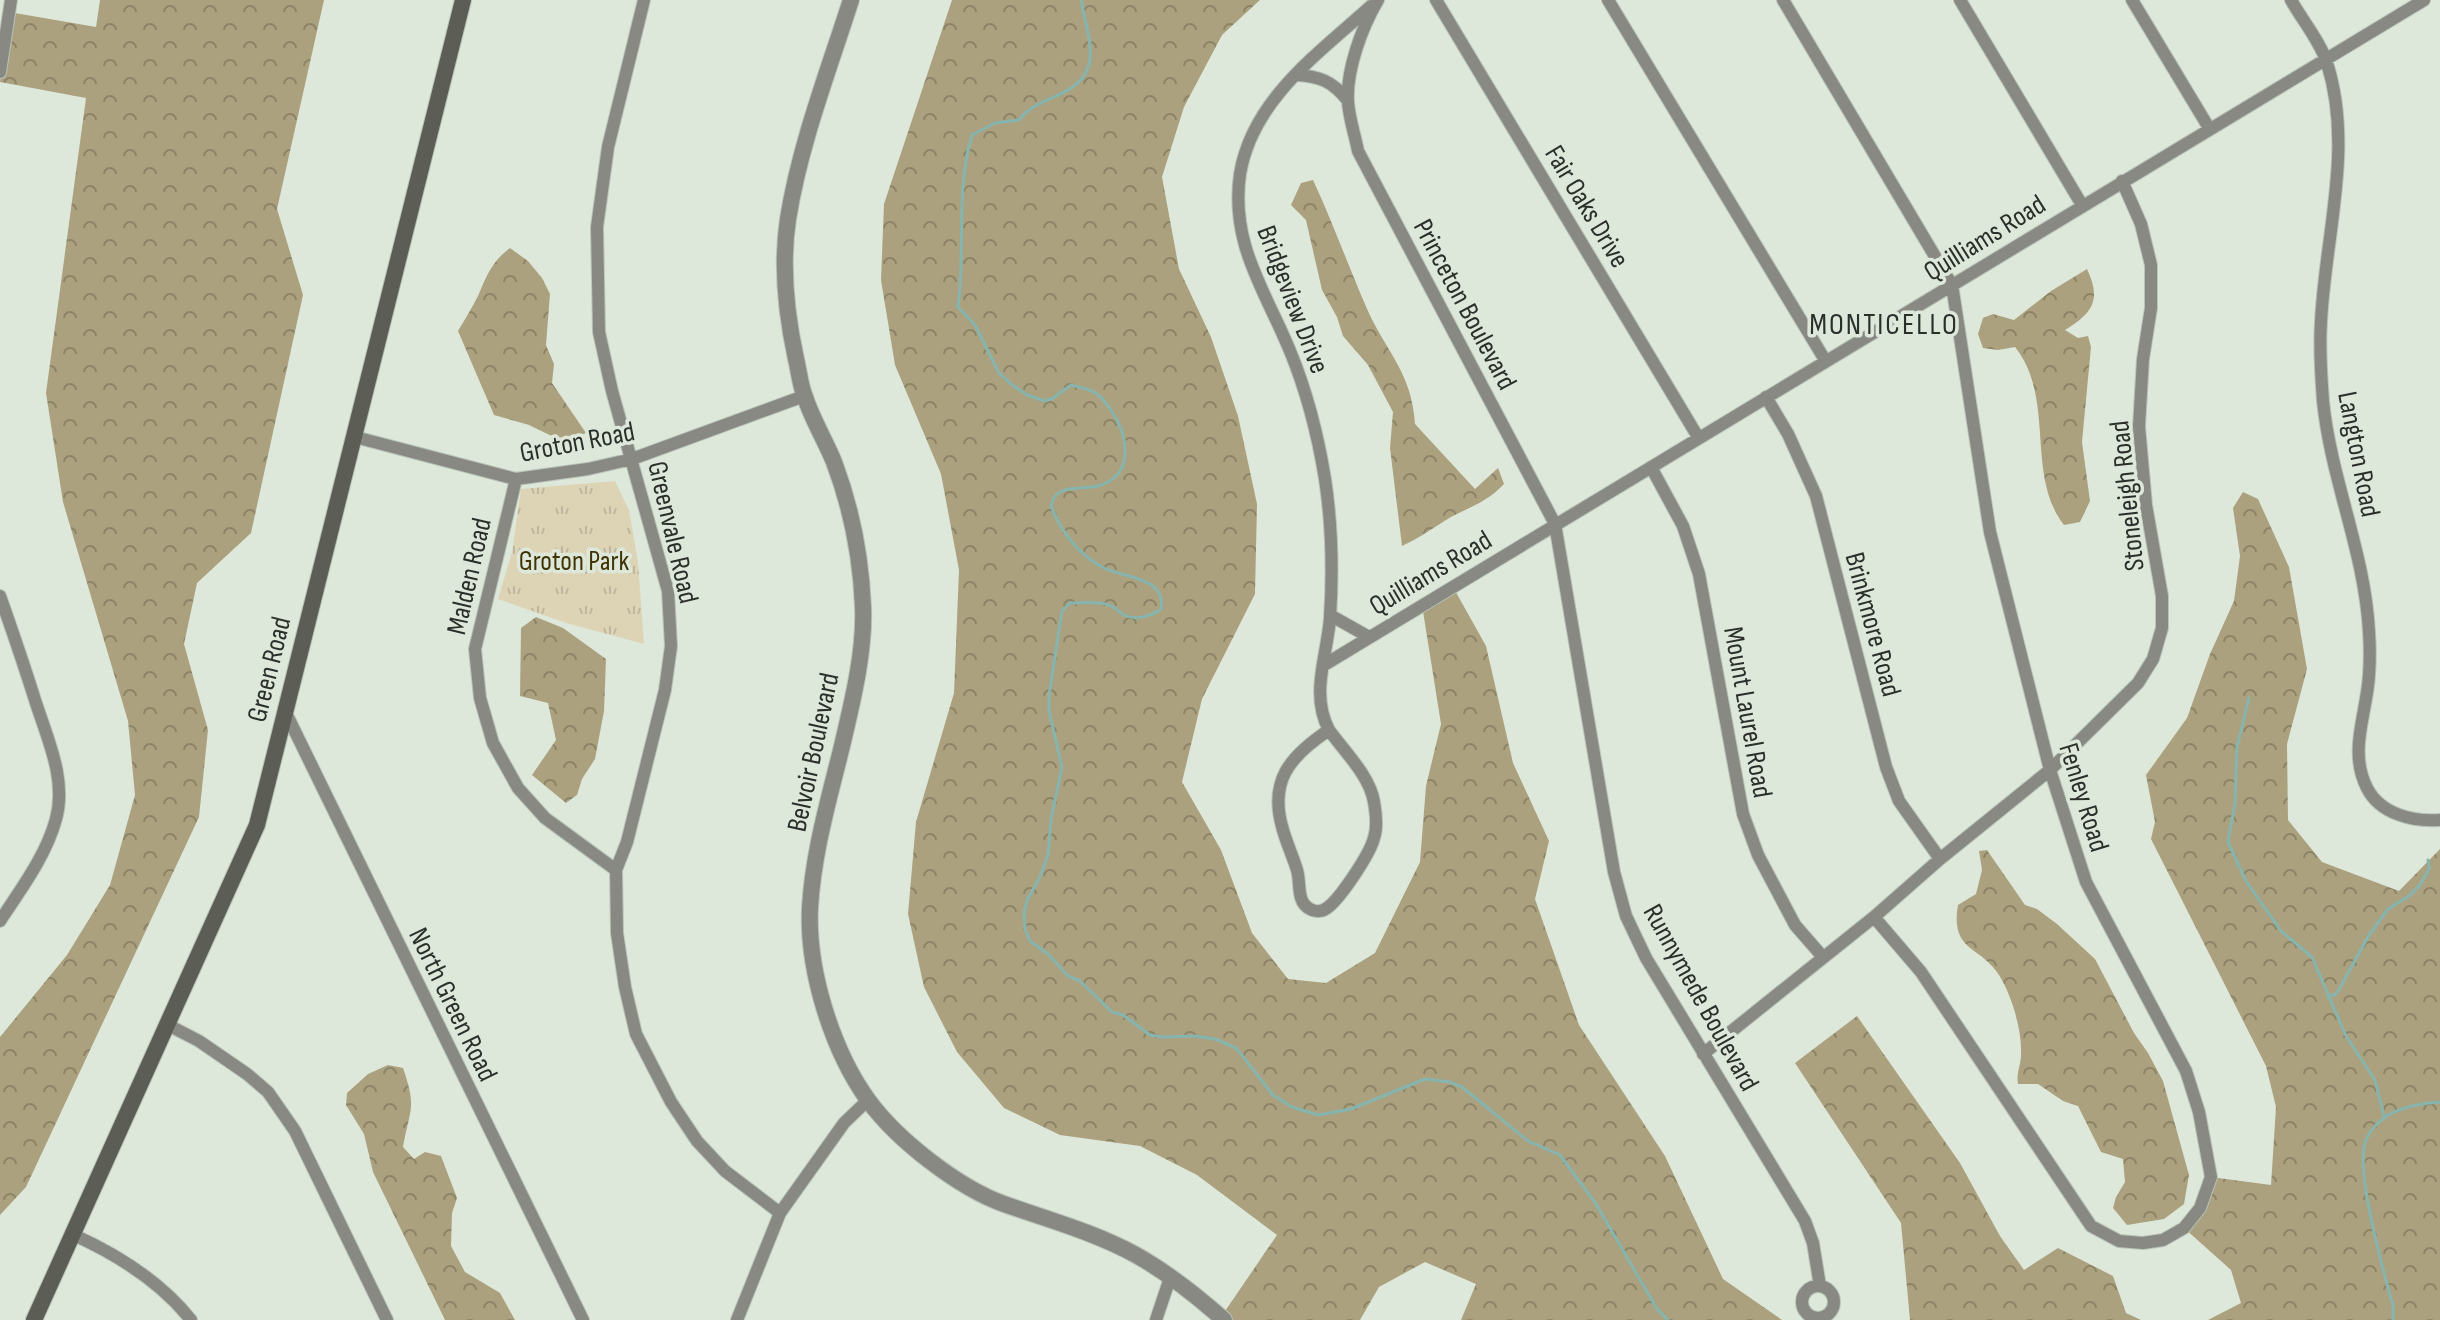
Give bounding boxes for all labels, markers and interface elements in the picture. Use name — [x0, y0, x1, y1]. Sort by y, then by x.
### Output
street label: Fair Oaks Drive — [1537, 140, 1636, 274]
street label: Quilliams Road — [1918, 188, 2052, 289]
street label: Princeton Boulevard — [1406, 214, 1523, 396]
street label: Bridgeview Drive — [1249, 221, 1336, 378]
district label: MONTICELLO — [1809, 307, 1959, 343]
street label: Langton Road — [2330, 389, 2387, 520]
street label: Groton Road — [517, 415, 637, 470]
street label: Stoneleigh Road — [2103, 419, 2152, 573]
street label: Greenvale Road — [640, 458, 705, 607]
street label: Malden Road — [440, 515, 499, 638]
street label: Quilliams Road — [1364, 524, 1498, 623]
park label: Groton Park — [519, 545, 630, 578]
street label: Brinkmore Road — [1837, 549, 1908, 700]
street label: Green Road — [240, 613, 298, 725]
street label: Mount Laurel Road — [1716, 624, 1779, 800]
street label: Belvoir Boulevard — [781, 670, 846, 835]
street label: Fenley Road — [2051, 739, 2116, 856]
street label: Runnymede Boulevard — [1636, 899, 1766, 1097]
street label: North Green Road — [401, 923, 504, 1087]

